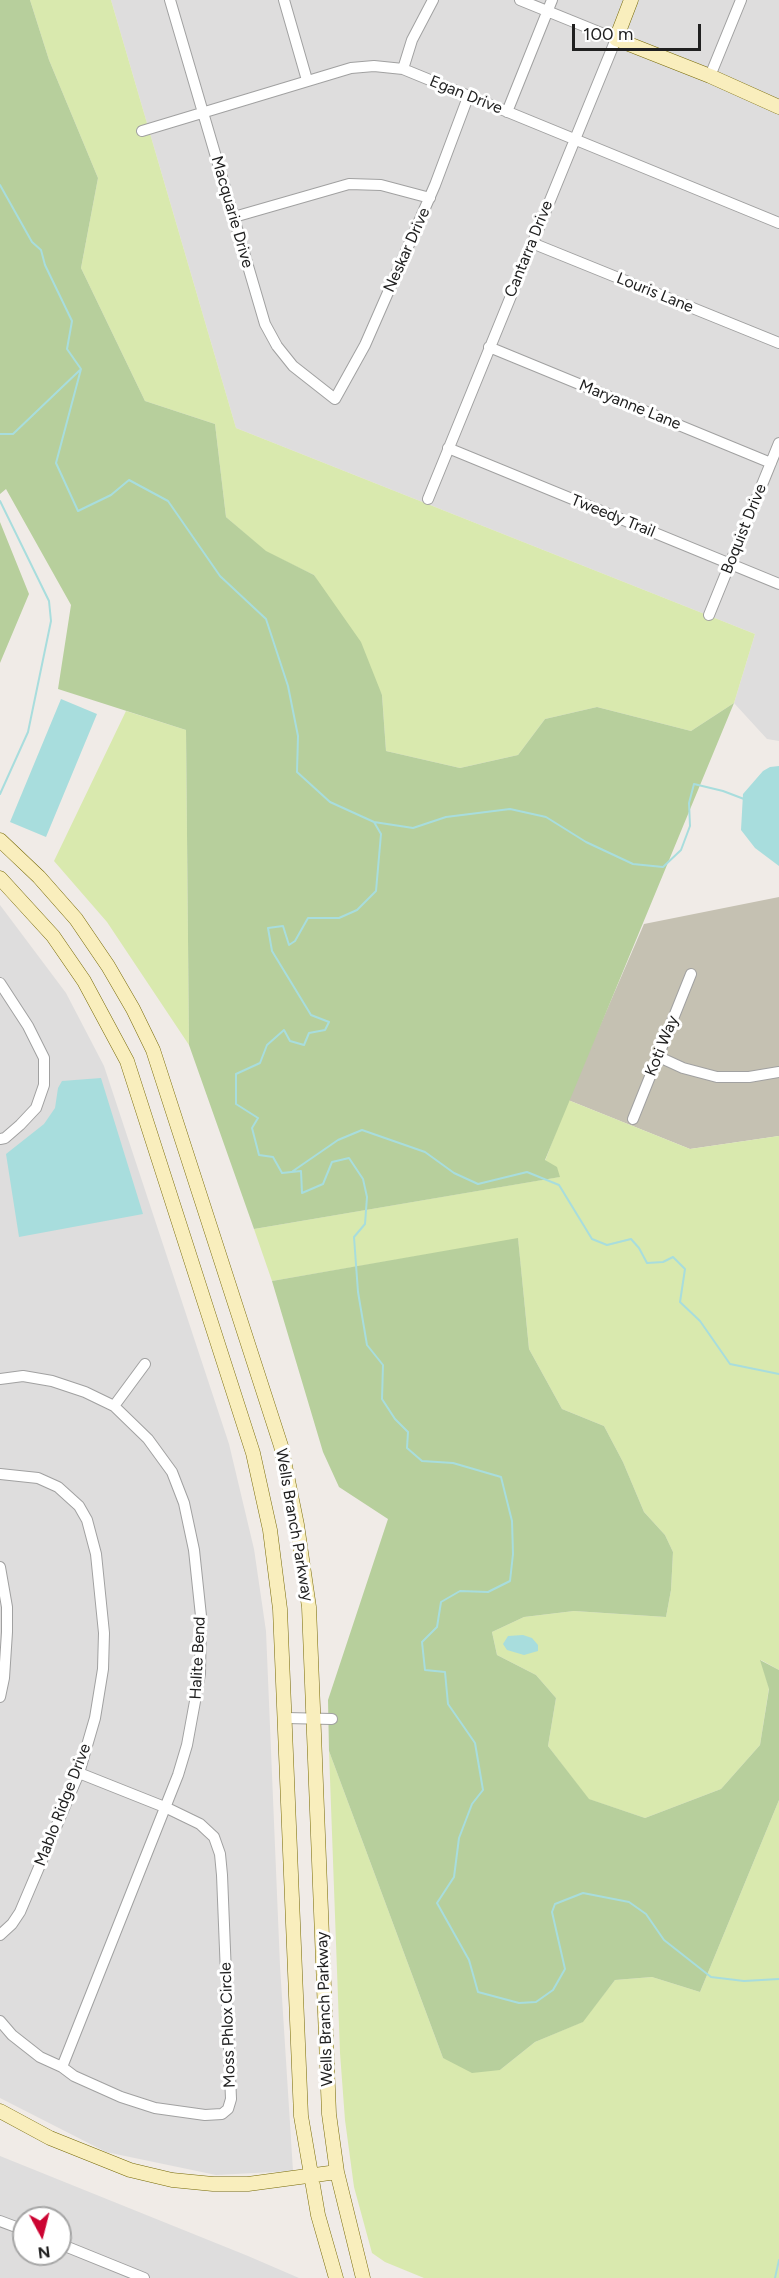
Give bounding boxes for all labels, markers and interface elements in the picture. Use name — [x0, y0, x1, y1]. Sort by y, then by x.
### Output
scale bar — [575, 12, 704, 50]
text: 100 m — [583, 23, 633, 45]
street label: Egan Drive — [427, 72, 505, 118]
street label: Macquarie Drive — [207, 154, 257, 270]
street label: Cantarra Drive — [501, 198, 557, 300]
street label: Neskar Drive — [380, 205, 434, 295]
street label: Louris Lane — [614, 269, 696, 317]
street label: Maryanne Lane — [576, 376, 684, 434]
street label: Boquist Drive — [717, 481, 771, 577]
street label: Tweedy Trail — [568, 490, 658, 542]
street label: Koti Way — [641, 1013, 683, 1079]
street label: Wells Branch Parkway — [271, 1447, 317, 1603]
street label: Halite Bend — [186, 1616, 210, 1700]
street label: Mablo Ridge Drive — [31, 1741, 95, 1869]
street label: Wells Branch Parkway — [313, 1931, 337, 2087]
street label: Moss Phlox Circle — [216, 1962, 240, 2088]
north arrow — [12, 2206, 72, 2266]
text: N — [37, 2242, 51, 2263]

